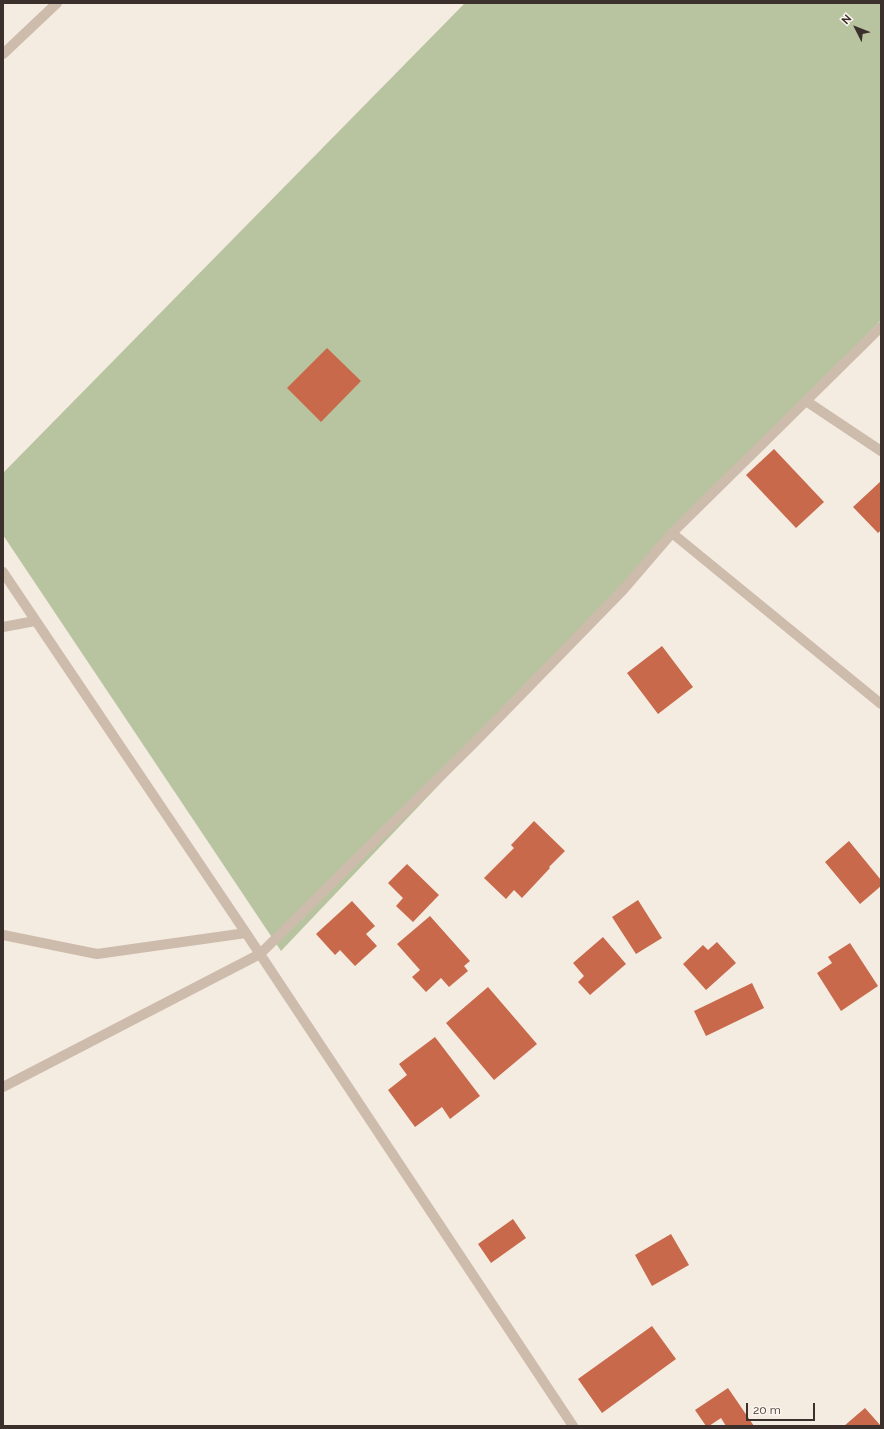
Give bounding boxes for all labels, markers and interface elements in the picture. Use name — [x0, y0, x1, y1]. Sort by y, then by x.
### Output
north arrow — [836, 8, 876, 48]
text: N — [839, 12, 854, 27]
scale bar — [748, 1395, 817, 1421]
text: 20 m — [753, 1403, 781, 1417]

